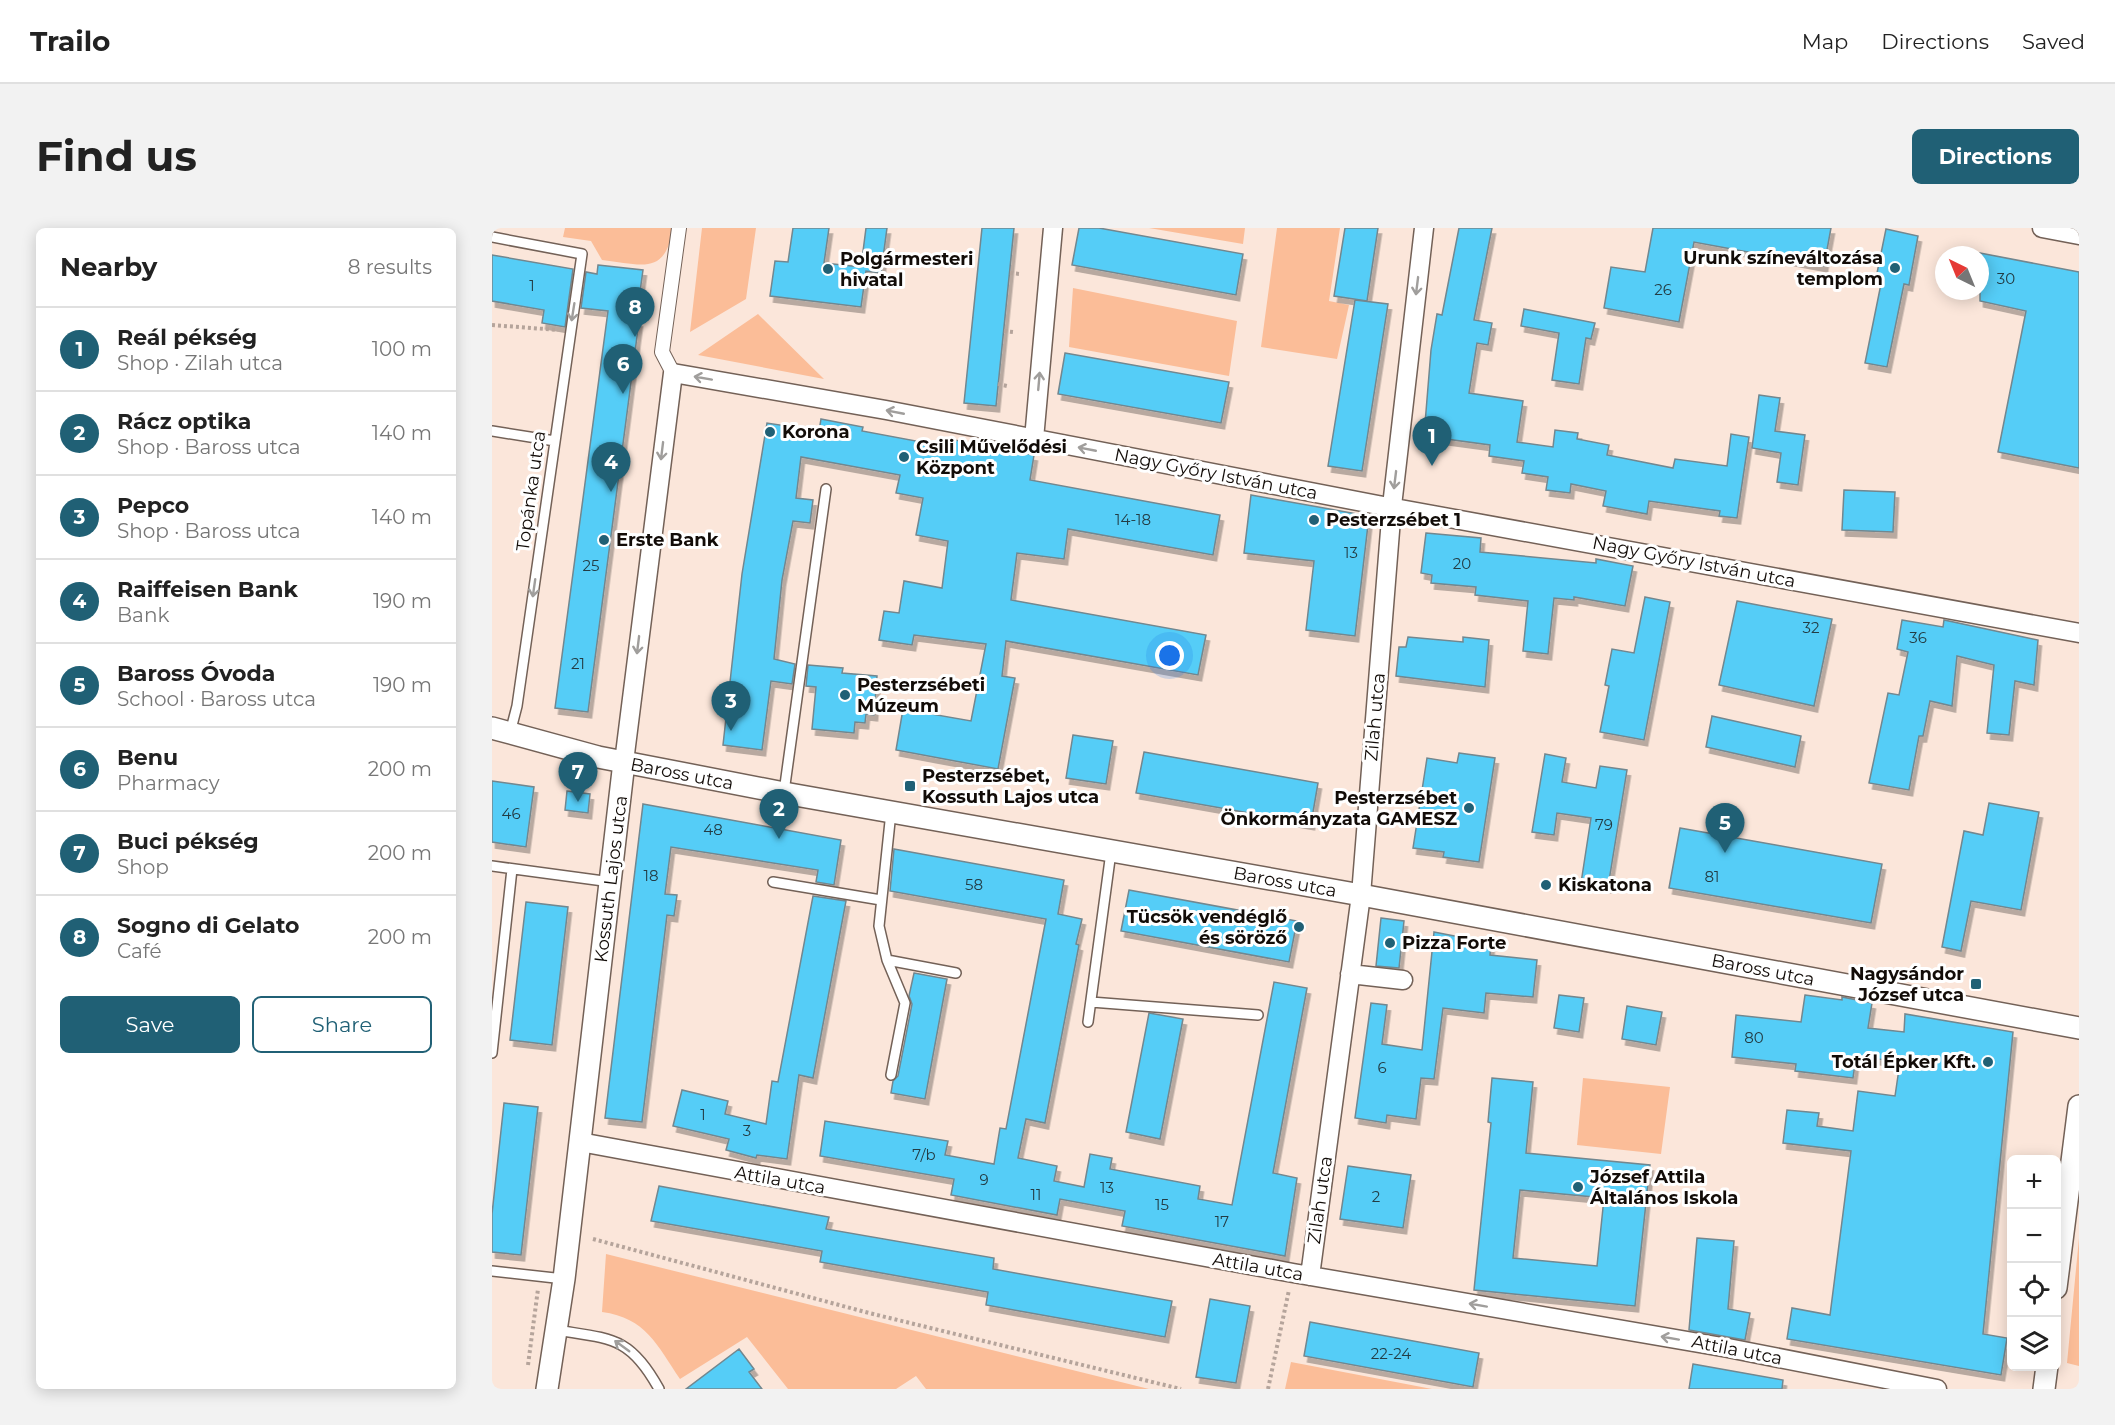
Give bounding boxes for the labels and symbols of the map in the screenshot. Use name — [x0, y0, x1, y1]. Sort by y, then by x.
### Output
north arrow — [1935, 246, 1989, 300]
place label: Urunk színeváltozása templom — [1683, 247, 1883, 290]
place label: Polgármesteri hivatal — [840, 248, 973, 291]
marker: Urunk színeváltozása templom — [1888, 261, 1902, 275]
marker: Polgármesteri hivatal — [821, 262, 835, 276]
house number: 30 — [1997, 269, 2015, 288]
house number: 1 — [529, 276, 535, 295]
one-way arrow — [1411, 276, 1422, 296]
house number: 26 — [1654, 280, 1672, 299]
pin: 8 — [616, 288, 654, 337]
one-way arrow — [568, 301, 579, 321]
pin: 6 — [604, 344, 642, 394]
one-way arrow — [694, 372, 714, 383]
one-way arrow — [1034, 372, 1045, 392]
one-way arrow — [886, 406, 906, 417]
pin: 1 — [1412, 416, 1452, 466]
place label: Korona — [782, 421, 850, 443]
marker: Korona — [763, 425, 777, 439]
street label: Topánka utca — [512, 429, 550, 553]
place label: Csili Művelődési Központ — [916, 436, 1067, 479]
one-way arrow — [656, 441, 667, 461]
pin: 4 — [592, 442, 630, 492]
one-way arrow — [1077, 443, 1097, 454]
street label: Nagy Győry István utca — [1113, 444, 1319, 504]
marker: Csili Művelődési Központ — [897, 450, 911, 464]
one-way arrow — [1389, 469, 1400, 489]
place label: Pesterzsébet 1 — [1326, 509, 1461, 531]
house number: 14-18 — [1115, 510, 1151, 529]
marker: Pesterzsébet 1 — [1307, 513, 1321, 527]
place label: Erste Bank — [616, 529, 719, 551]
street label: Nagy Győry István utca — [1591, 532, 1797, 592]
marker: Erste Bank — [597, 533, 611, 547]
house number: 13 — [1344, 543, 1358, 562]
house number: 20 — [1453, 554, 1471, 573]
house number: 25 — [582, 556, 600, 575]
one-way arrow — [528, 577, 539, 597]
house number: 32 — [1803, 618, 1819, 637]
house number: 36 — [1909, 628, 1927, 647]
one-way arrow — [633, 634, 644, 654]
your location — [1155, 641, 1184, 670]
house number: 21 — [571, 654, 585, 673]
street label: Zilah utca — [1360, 672, 1390, 762]
place label: Pesterzsébeti Múzeum — [857, 674, 985, 717]
pin: 3 — [712, 682, 750, 731]
marker: Pesterzsébeti Múzeum — [838, 688, 852, 702]
pin: 7 — [558, 752, 598, 802]
street label: Baross utca — [629, 753, 735, 795]
place label: Pesterzsébet, Kossuth Lajos utca — [922, 765, 1099, 808]
marker: Pesterzsébet, Kossuth Lajos utca — [903, 779, 917, 793]
place label: Pesterzsébet Önkormányzata GAMESZ — [1221, 787, 1457, 830]
pin: 2 — [760, 790, 798, 839]
street label: Kossuth Lajos utca — [590, 794, 632, 964]
marker: Pesterzsébet Önkormányzata GAMESZ — [1462, 801, 1476, 815]
house number: 46 — [501, 804, 521, 823]
pin: 5 — [1706, 804, 1744, 853]
house number: 79 — [1595, 815, 1613, 834]
house number: 48 — [703, 820, 723, 839]
street label: Baross utca — [1232, 862, 1338, 902]
house number: 18 — [644, 866, 659, 885]
house number: 81 — [1705, 867, 1720, 886]
place label: Kiskatona — [1558, 874, 1652, 896]
house number: 58 — [965, 875, 983, 894]
marker: Kiskatona — [1539, 878, 1553, 892]
place label: Tücsök vendéglő és söröző — [1127, 906, 1287, 949]
marker: Tücsök vendéglő és söröző — [1292, 920, 1306, 934]
place label: Pizza Forte — [1402, 932, 1506, 954]
marker: Pizza Forte — [1383, 936, 1397, 950]
street label: Baross utca — [1710, 949, 1816, 991]
place label: Nagysándor József utca — [1850, 963, 1964, 1006]
marker: Nagysándor József utca — [1969, 977, 1983, 991]
house number: 80 — [1744, 1028, 1764, 1047]
place label: Totál Épker Kft. — [1832, 1051, 1976, 1073]
marker: Totál Épker Kft. — [1981, 1055, 1995, 1069]
house number: 6 — [1377, 1058, 1387, 1077]
house number: 1 — [700, 1105, 706, 1124]
house number: 3 — [743, 1121, 751, 1140]
house number: 7/b — [912, 1145, 936, 1164]
street label: Zilah utca — [1303, 1155, 1337, 1245]
street label: Attila utca — [733, 1161, 827, 1199]
place label: József Attila Általános Iskola — [1589, 1166, 1738, 1209]
house number: 9 — [979, 1170, 989, 1189]
house number: 13 — [1100, 1178, 1114, 1197]
marker: József Attila Általános Iskola — [1571, 1180, 1585, 1194]
house number: 11 — [1031, 1185, 1041, 1204]
house number: 2 — [1372, 1187, 1380, 1206]
house number: 15 — [1155, 1195, 1169, 1214]
house number: 17 — [1215, 1212, 1229, 1231]
street label: Attila utca — [1211, 1248, 1305, 1286]
one-way arrow — [1469, 1300, 1489, 1311]
street label: Attila utca — [1690, 1330, 1784, 1370]
one-way arrow — [1661, 1332, 1681, 1343]
one-way arrow — [614, 1339, 630, 1352]
house number: 22-24 — [1371, 1344, 1411, 1363]

